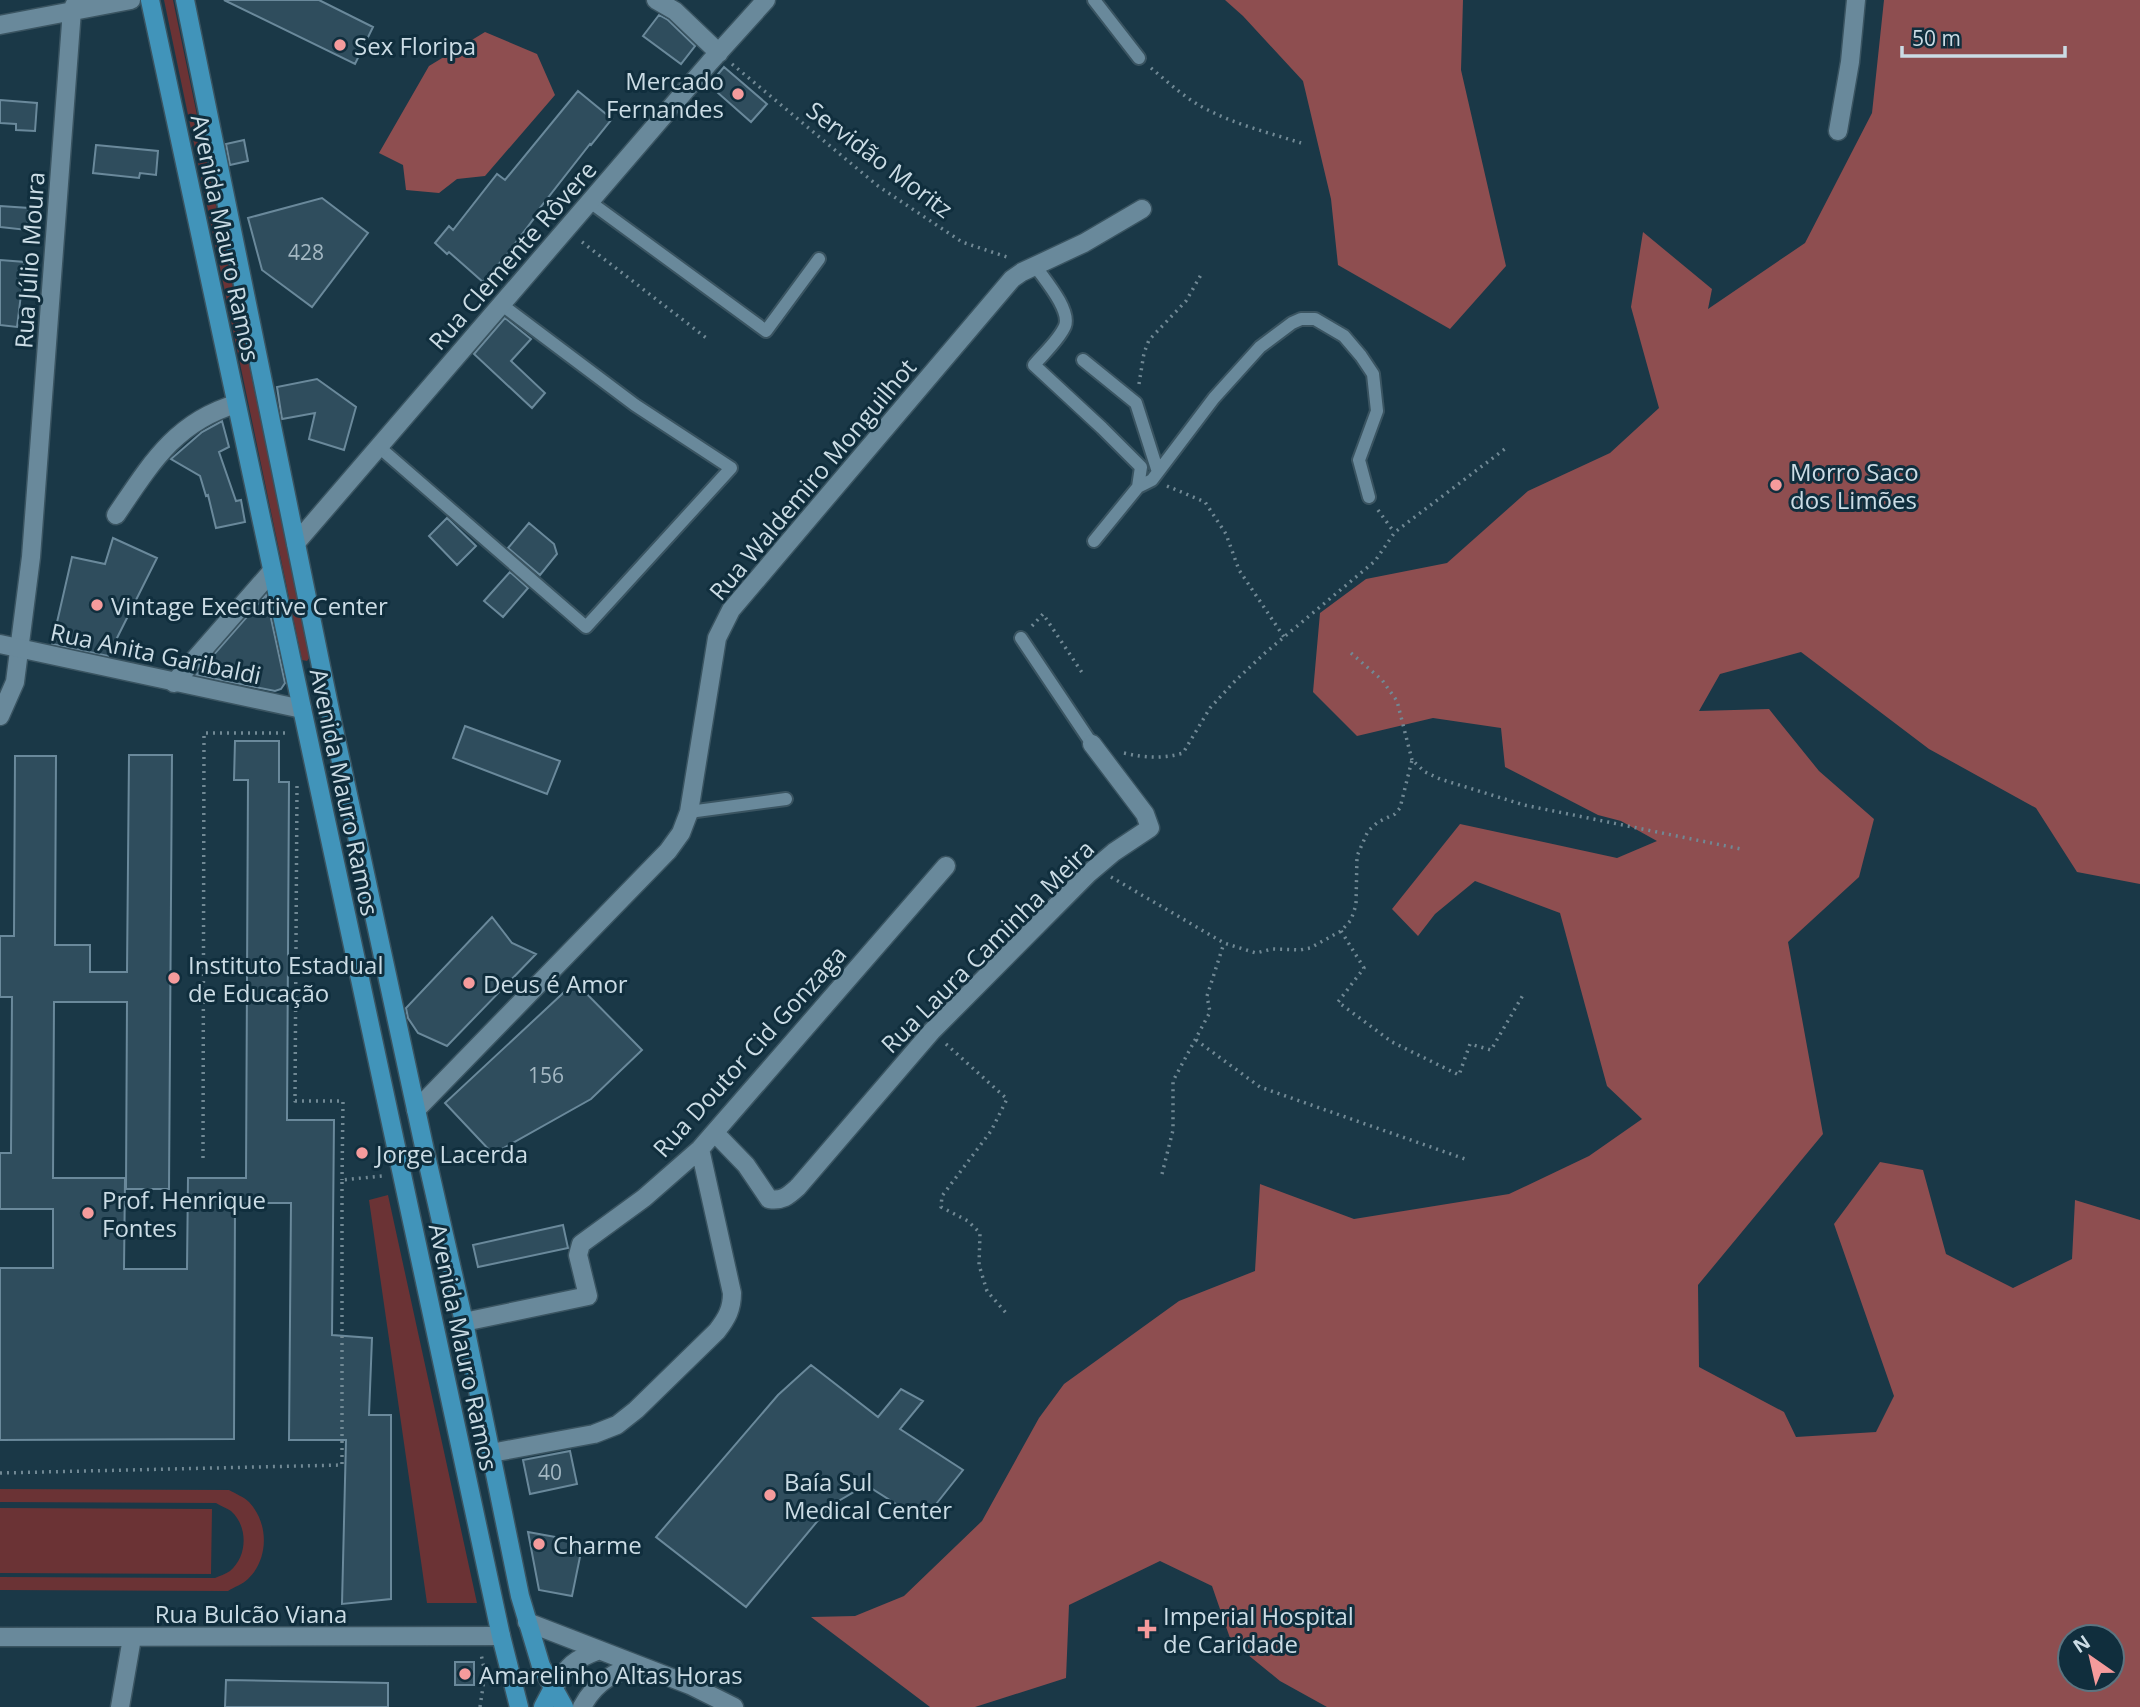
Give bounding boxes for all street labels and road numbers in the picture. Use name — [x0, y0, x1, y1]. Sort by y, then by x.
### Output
street label: Servidão Moritz — [800, 93, 960, 225]
street label: Avenida Mauro Ramos — [184, 111, 268, 365]
street label: Rua Clemente Rôvere — [421, 153, 603, 357]
street label: Rua Júlio Moura — [6, 171, 52, 349]
street label: Rua Waldemiro Monguilhot — [701, 351, 923, 607]
street label: Rua Anita Garibaldi — [48, 615, 264, 691]
street label: Avenida Mauro Ramos — [303, 665, 387, 919]
street label: Rua Laura Caminha Meira — [873, 832, 1101, 1060]
street label: Rua Doutor Cid Gonzaga — [645, 938, 853, 1164]
street label: Avenida Mauro Ramos — [422, 1220, 506, 1474]
street label: Rua Bulcão Viana — [155, 1597, 347, 1630]

